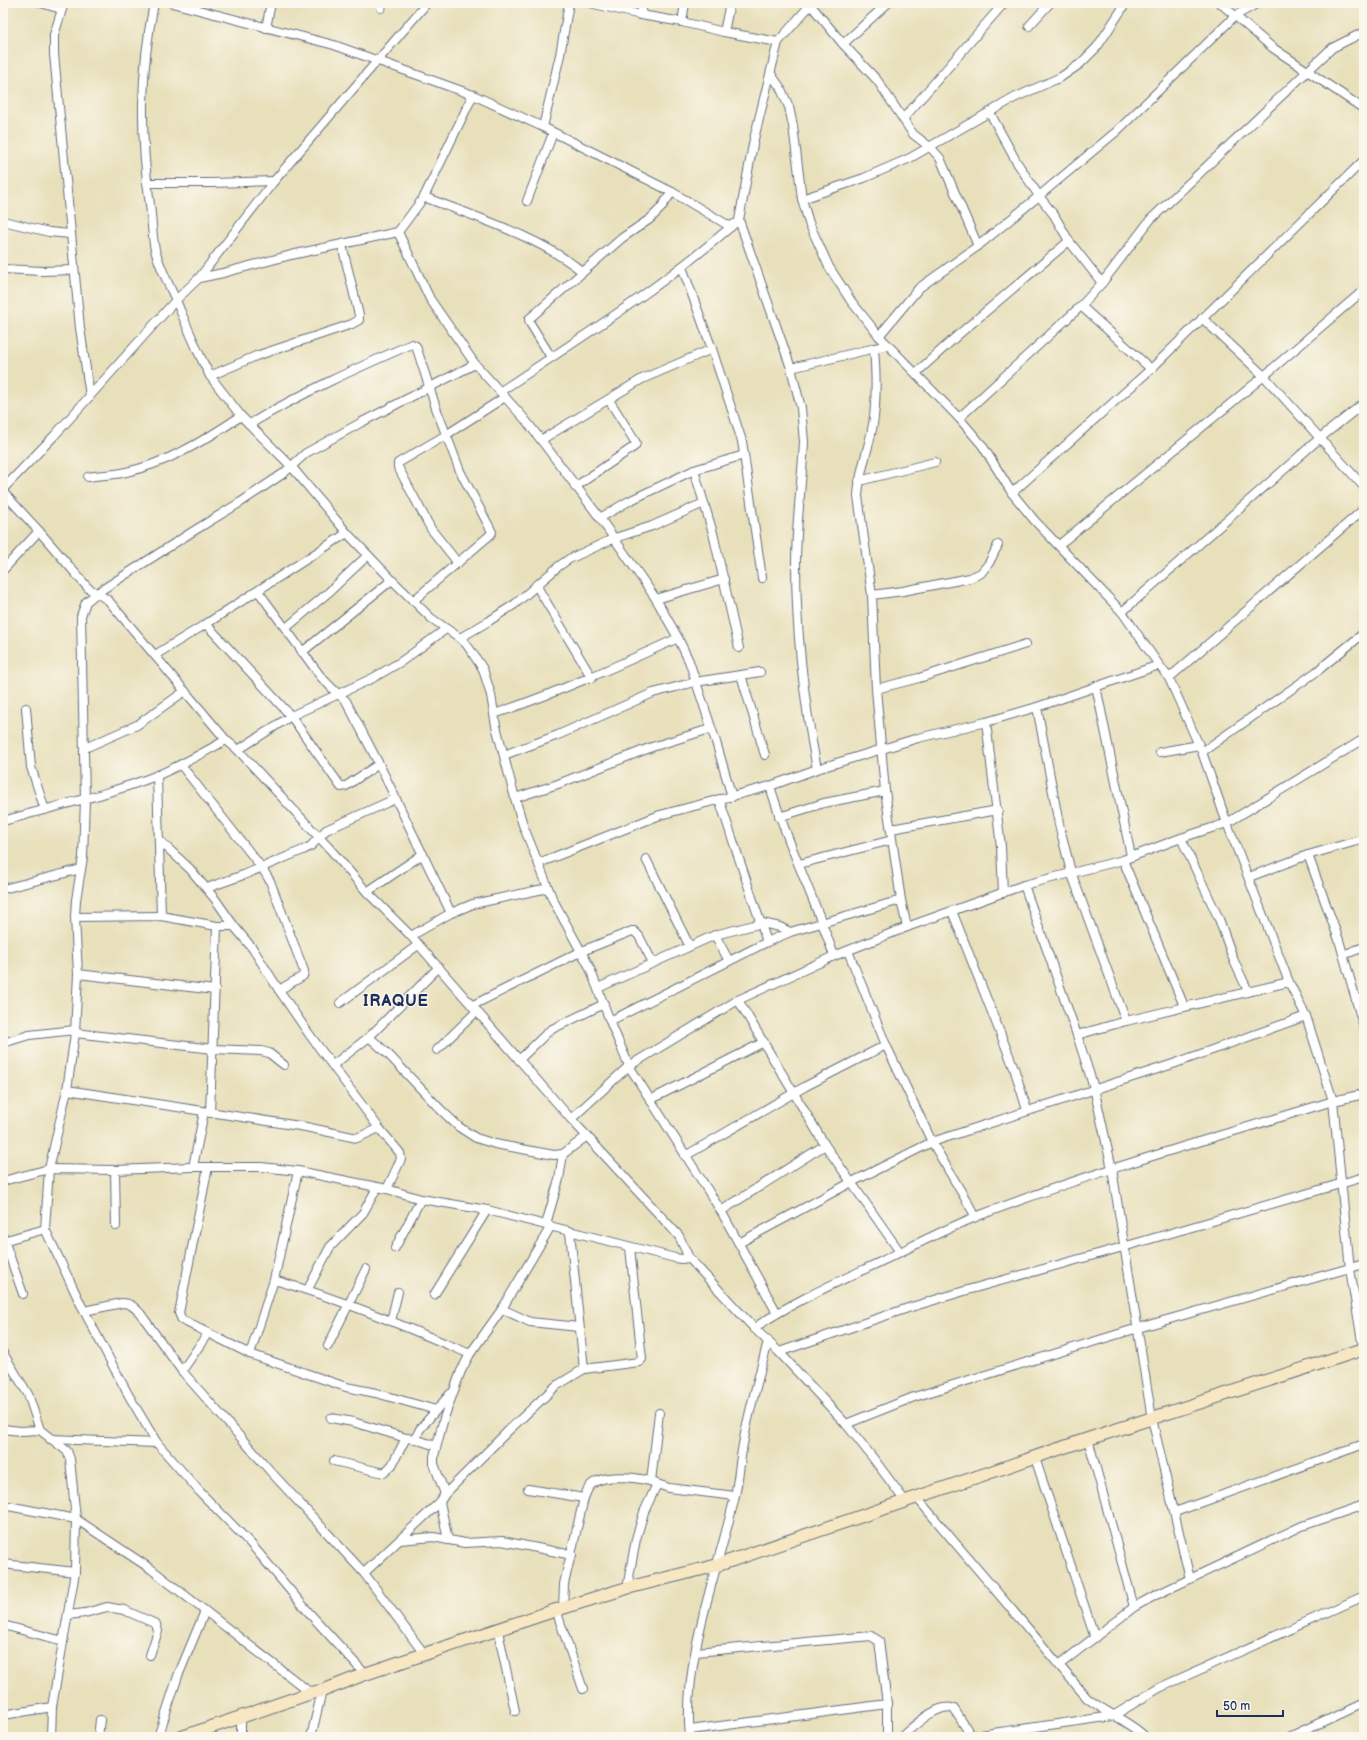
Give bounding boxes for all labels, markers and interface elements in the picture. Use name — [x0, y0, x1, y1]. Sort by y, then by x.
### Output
district label: IRAQUE — [363, 992, 429, 1011]
scale bar — [1217, 1692, 1283, 1718]
text: 50 m — [1223, 1699, 1250, 1714]

